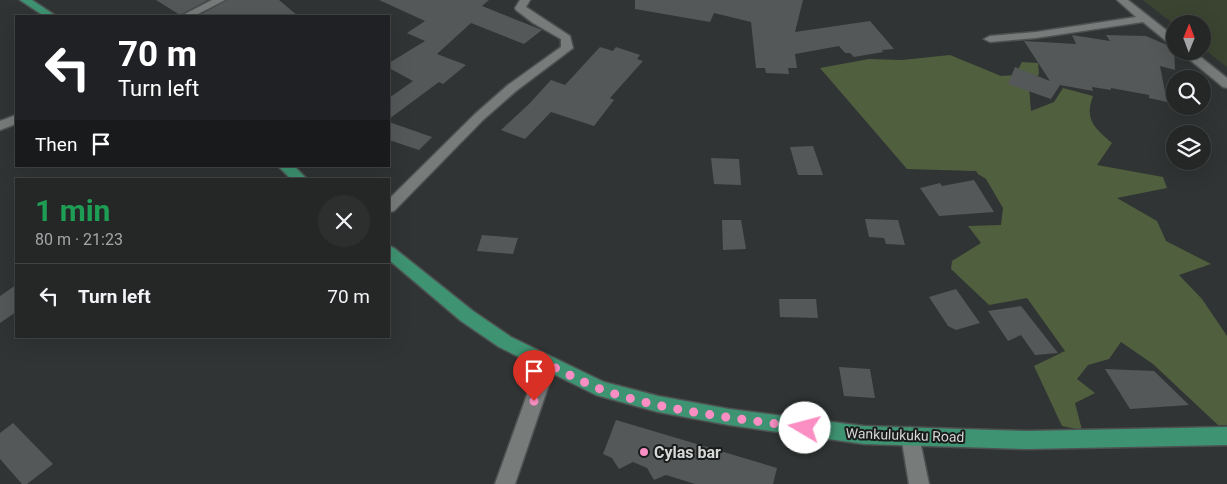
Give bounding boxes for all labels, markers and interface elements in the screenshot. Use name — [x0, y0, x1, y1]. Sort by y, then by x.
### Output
north arrow — [1166, 15, 1211, 60]
map controls — [1166, 15, 1211, 170]
text: 70 m — [118, 34, 197, 75]
icon: left — [35, 35, 100, 100]
button: search — [1166, 70, 1211, 115]
text: Turn left — [118, 76, 199, 101]
button: layers — [1166, 125, 1211, 170]
icon: arrive — [87, 130, 115, 158]
text: Then — [35, 133, 77, 156]
text: 1 min — [35, 193, 110, 228]
button: close — [318, 195, 370, 247]
text: 80 m · 21:23 — [35, 230, 123, 249]
icon: left — [35, 282, 63, 310]
text: Turn left — [78, 285, 151, 308]
text: 70 m — [327, 285, 370, 308]
pin — [513, 350, 555, 401]
icon: arrive — [520, 357, 548, 385]
position arrow — [778, 401, 830, 453]
street label: Wankulukuku Road — [845, 425, 965, 445]
place label: Cylas bar — [654, 443, 721, 462]
marker: Cylas bar — [638, 446, 650, 458]

